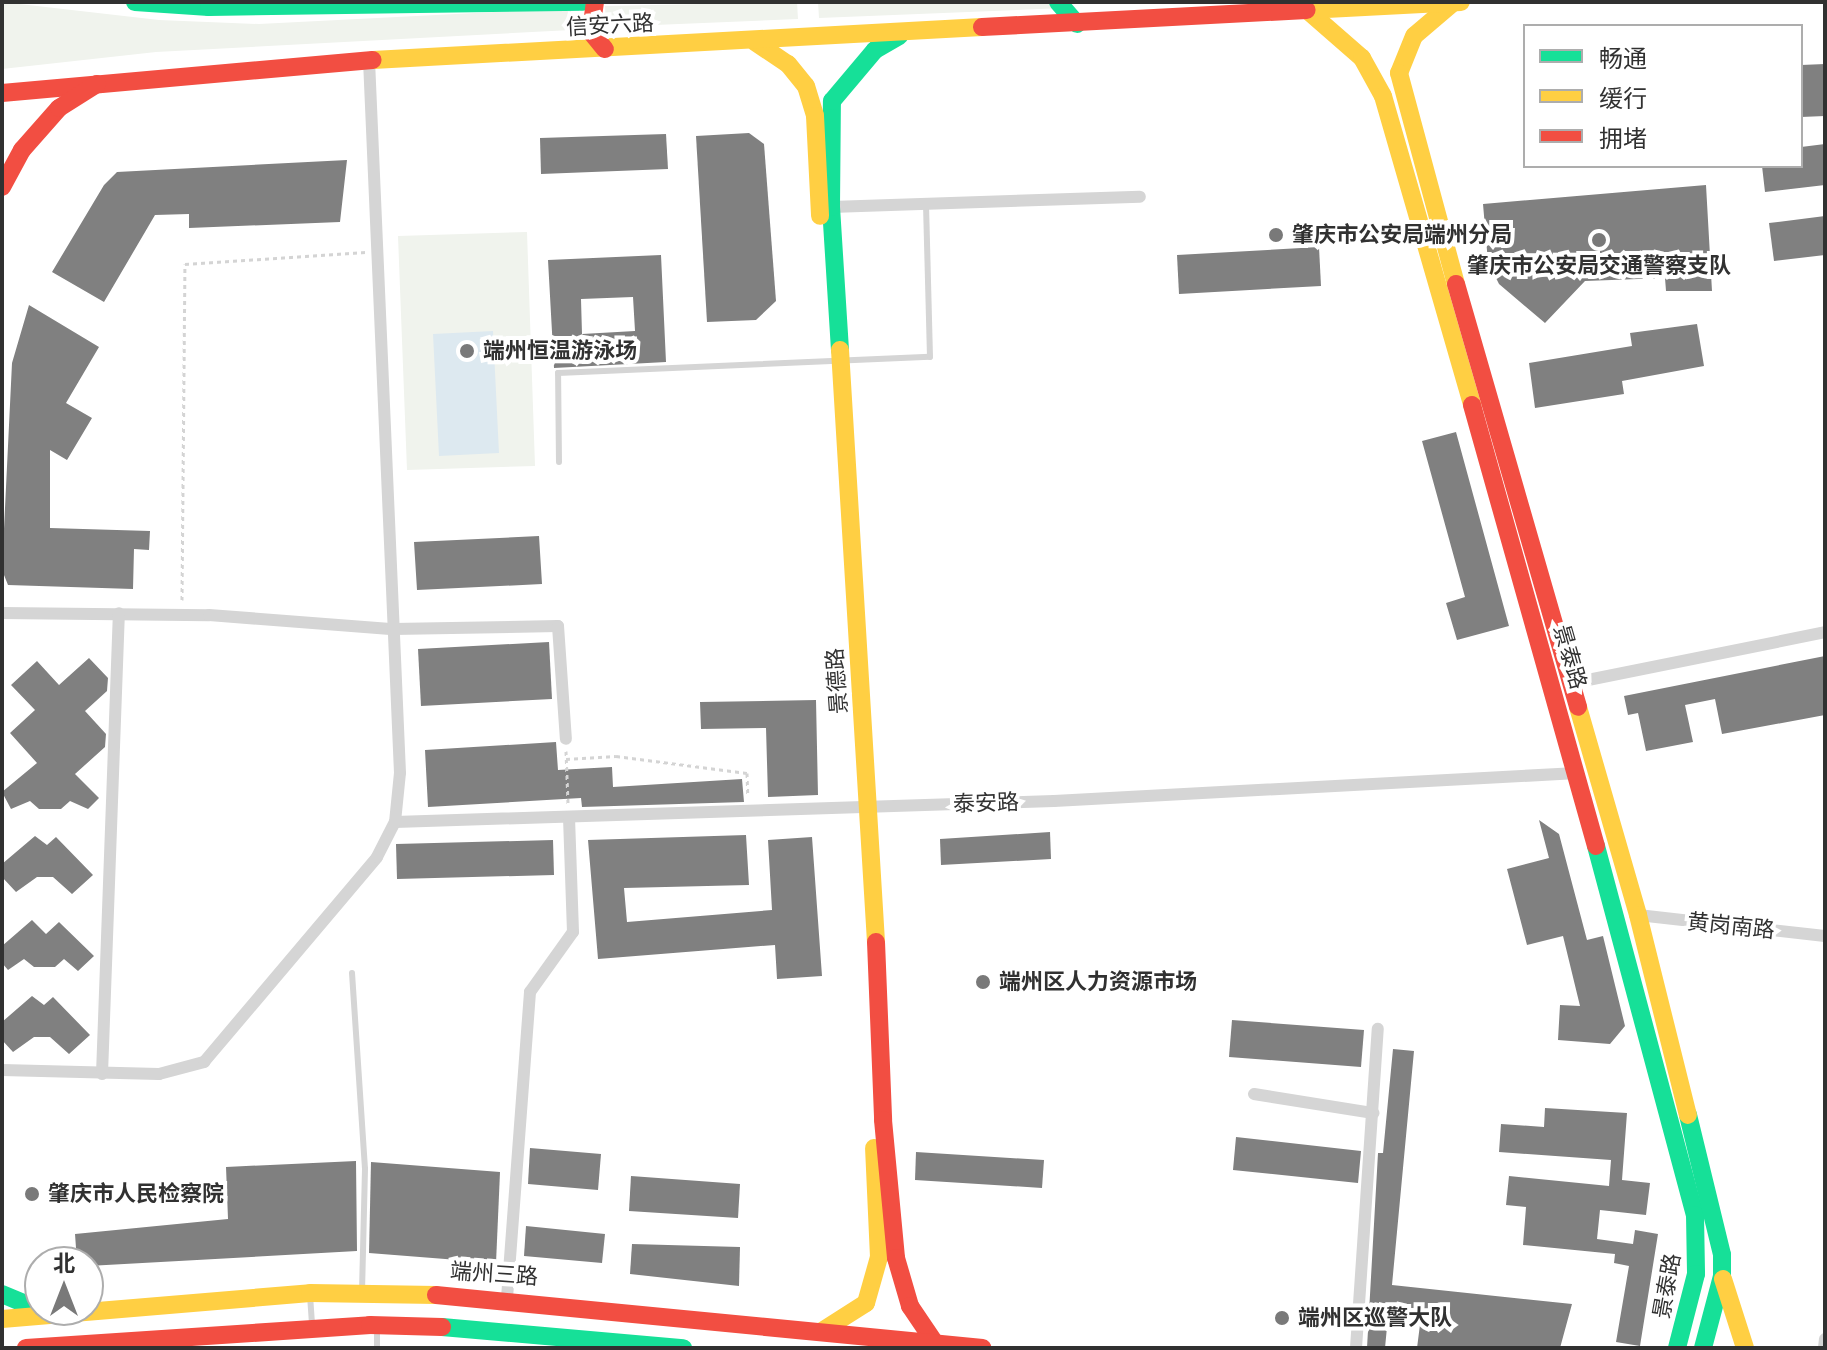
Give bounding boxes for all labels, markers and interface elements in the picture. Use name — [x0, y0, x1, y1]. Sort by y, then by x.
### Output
street label: 信安六路 — [565, 10, 655, 40]
legend — [1523, 24, 1803, 168]
text: 畅通 — [1599, 45, 1647, 73]
text: 缓行 — [1599, 85, 1647, 113]
text: 拥堵 — [1599, 125, 1647, 153]
place label: 肇庆市公安局端州分局 — [1292, 222, 1512, 248]
marker: 肇庆市公安局端州分局 — [1267, 226, 1285, 244]
marker: 肇庆市公安局交通警察支队 — [1590, 231, 1608, 249]
place label: 肇庆市公安局交通警察支队 — [1467, 253, 1731, 279]
place label: 端州恒温游泳场 — [483, 338, 637, 364]
marker: 端州恒温游泳场 — [458, 342, 476, 360]
street label: 景泰路 — [1548, 622, 1592, 692]
street label: 景德路 — [822, 647, 852, 715]
street label: 泰安路 — [953, 789, 1019, 817]
street label: 黄岗南路 — [1686, 908, 1776, 944]
place label: 端州区人力资源市场 — [999, 969, 1197, 995]
marker: 端州区人力资源市场 — [974, 973, 992, 991]
place label: 肇庆市人民检察院 — [48, 1181, 224, 1207]
marker: 肇庆市人民检察院 — [23, 1185, 41, 1203]
north arrow — [24, 1246, 104, 1326]
text: 北 — [53, 1250, 75, 1277]
street label: 景泰路 — [1648, 1251, 1686, 1321]
street label: 端州三路 — [449, 1258, 539, 1290]
place label: 端州区巡警大队 — [1298, 1305, 1452, 1331]
marker: 端州区巡警大队 — [1273, 1309, 1291, 1327]

